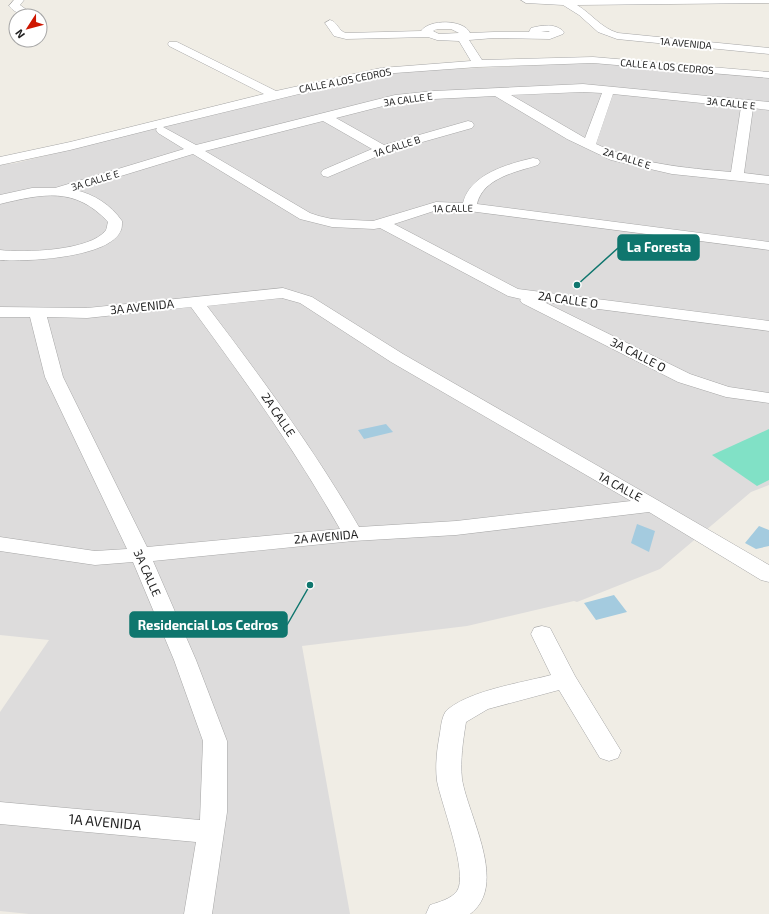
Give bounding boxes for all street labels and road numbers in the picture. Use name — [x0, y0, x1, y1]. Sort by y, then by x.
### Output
street label: 1A AVENIDA — [660, 35, 713, 51]
street label: CALLE A LOS CEDROS — [620, 56, 715, 76]
street label: CALLE A LOS CEDROS — [298, 65, 393, 95]
street label: 3A CALLE E — [383, 90, 434, 108]
street label: 3A CALLE E — [706, 94, 757, 112]
street label: 1A CALLE B — [372, 133, 422, 159]
street label: 2A CALLE E — [602, 145, 653, 171]
street label: 3A CALLE E — [70, 167, 121, 193]
street label: 1A CALLE — [433, 202, 473, 214]
street label: 2A CALLE O — [537, 288, 599, 310]
street label: 3A AVENIDA — [109, 296, 175, 316]
street label: 3A CALLE O — [608, 334, 669, 374]
street label: 2A CALLE — [259, 390, 299, 439]
street label: 1A CALLE — [596, 468, 645, 504]
street label: 2A AVENIDA — [293, 526, 359, 546]
street label: 3A CALLE — [131, 547, 165, 598]
street label: 1A AVENIDA — [68, 810, 142, 833]

